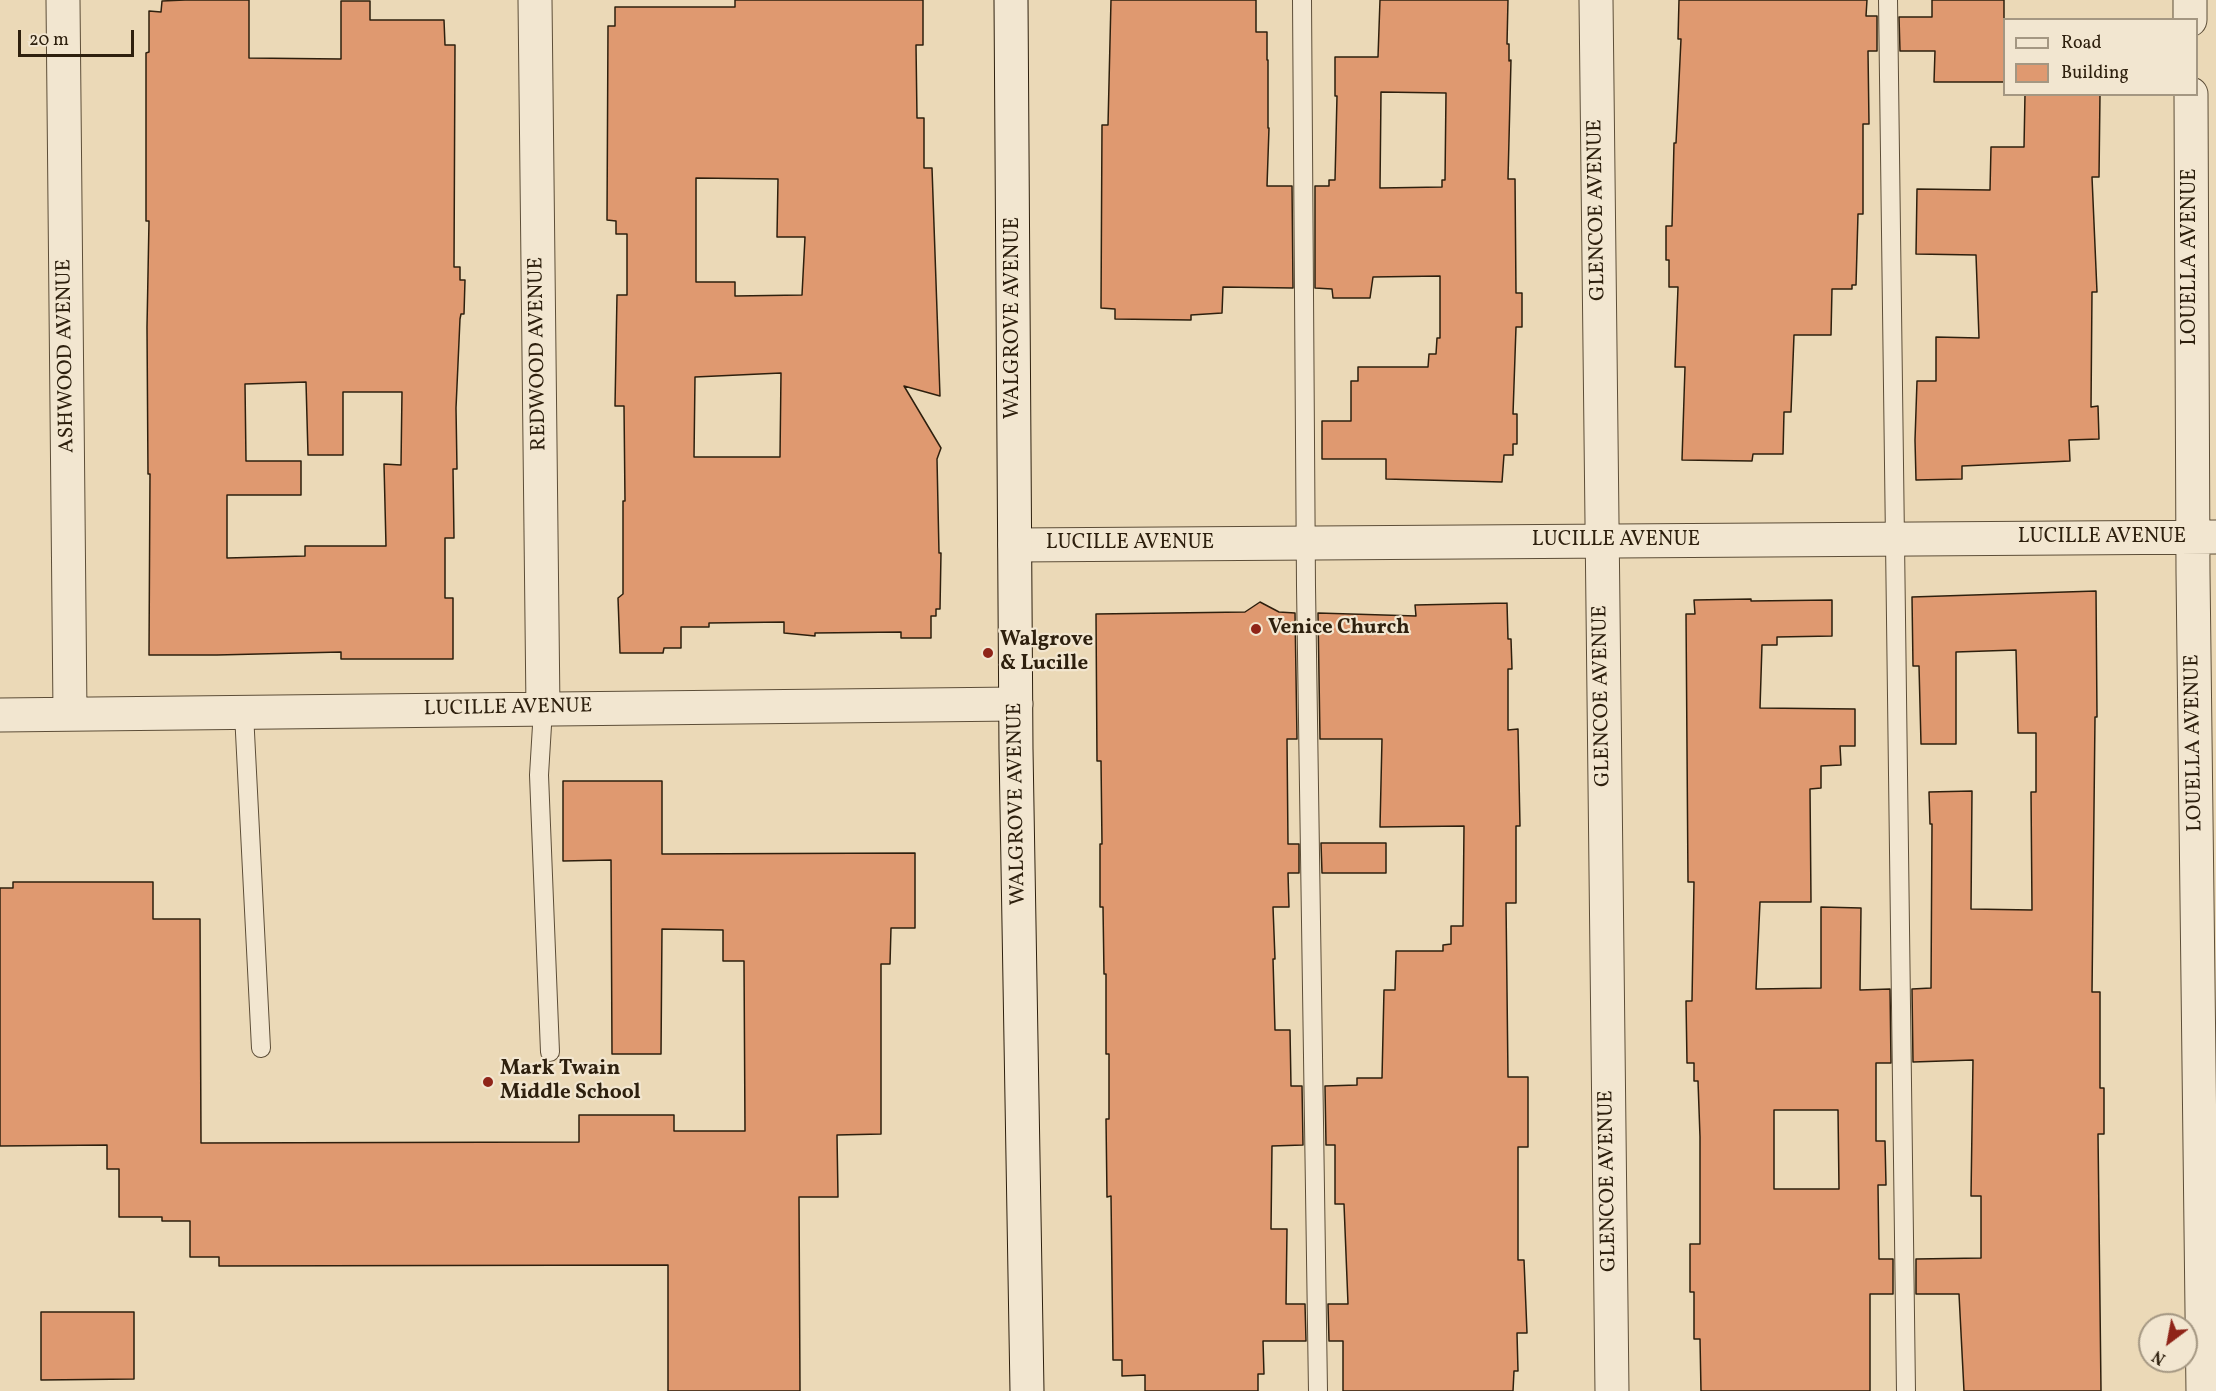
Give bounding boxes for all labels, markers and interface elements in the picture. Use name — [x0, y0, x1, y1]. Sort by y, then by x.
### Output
scale bar — [21, 18, 136, 56]
legend — [2003, 18, 2198, 96]
text: 20 m — [29, 28, 69, 53]
text: Road — [2061, 31, 2102, 56]
text: Building — [2061, 61, 2129, 86]
street label: GLENCOE AVENUE — [1584, 119, 1612, 301]
street label: LOUELLA AVENUE — [2178, 168, 2204, 346]
street label: WALGROVE AVENUE — [1001, 217, 1027, 419]
street label: REDWOOD AVENUE — [525, 257, 553, 451]
street label: ASHWOOD AVENUE — [53, 259, 81, 453]
street label: LUCILLE AVENUE — [2018, 525, 2186, 551]
street label: LUCILLE AVENUE — [1532, 528, 1700, 554]
street label: LUCILLE AVENUE — [1046, 531, 1214, 557]
street label: GLENCOE AVENUE — [1589, 605, 1617, 787]
place label: Venice Church — [1268, 616, 1410, 642]
marker: Venice Church — [1249, 622, 1263, 636]
place label: Walgrove & Lucille — [1000, 628, 1093, 678]
marker: Walgrove & Lucille — [981, 646, 995, 660]
street label: LOUELLA AVENUE — [2181, 654, 2209, 832]
street label: LUCILLE AVENUE — [424, 695, 592, 723]
street label: WALGROVE AVENUE — [1004, 703, 1032, 905]
place label: Mark Twain Middle School — [500, 1057, 641, 1107]
marker: Mark Twain Middle School — [481, 1075, 495, 1089]
street label: GLENCOE AVENUE — [1595, 1090, 1623, 1272]
north arrow — [2138, 1313, 2198, 1373]
text: N — [2149, 1344, 2170, 1369]

